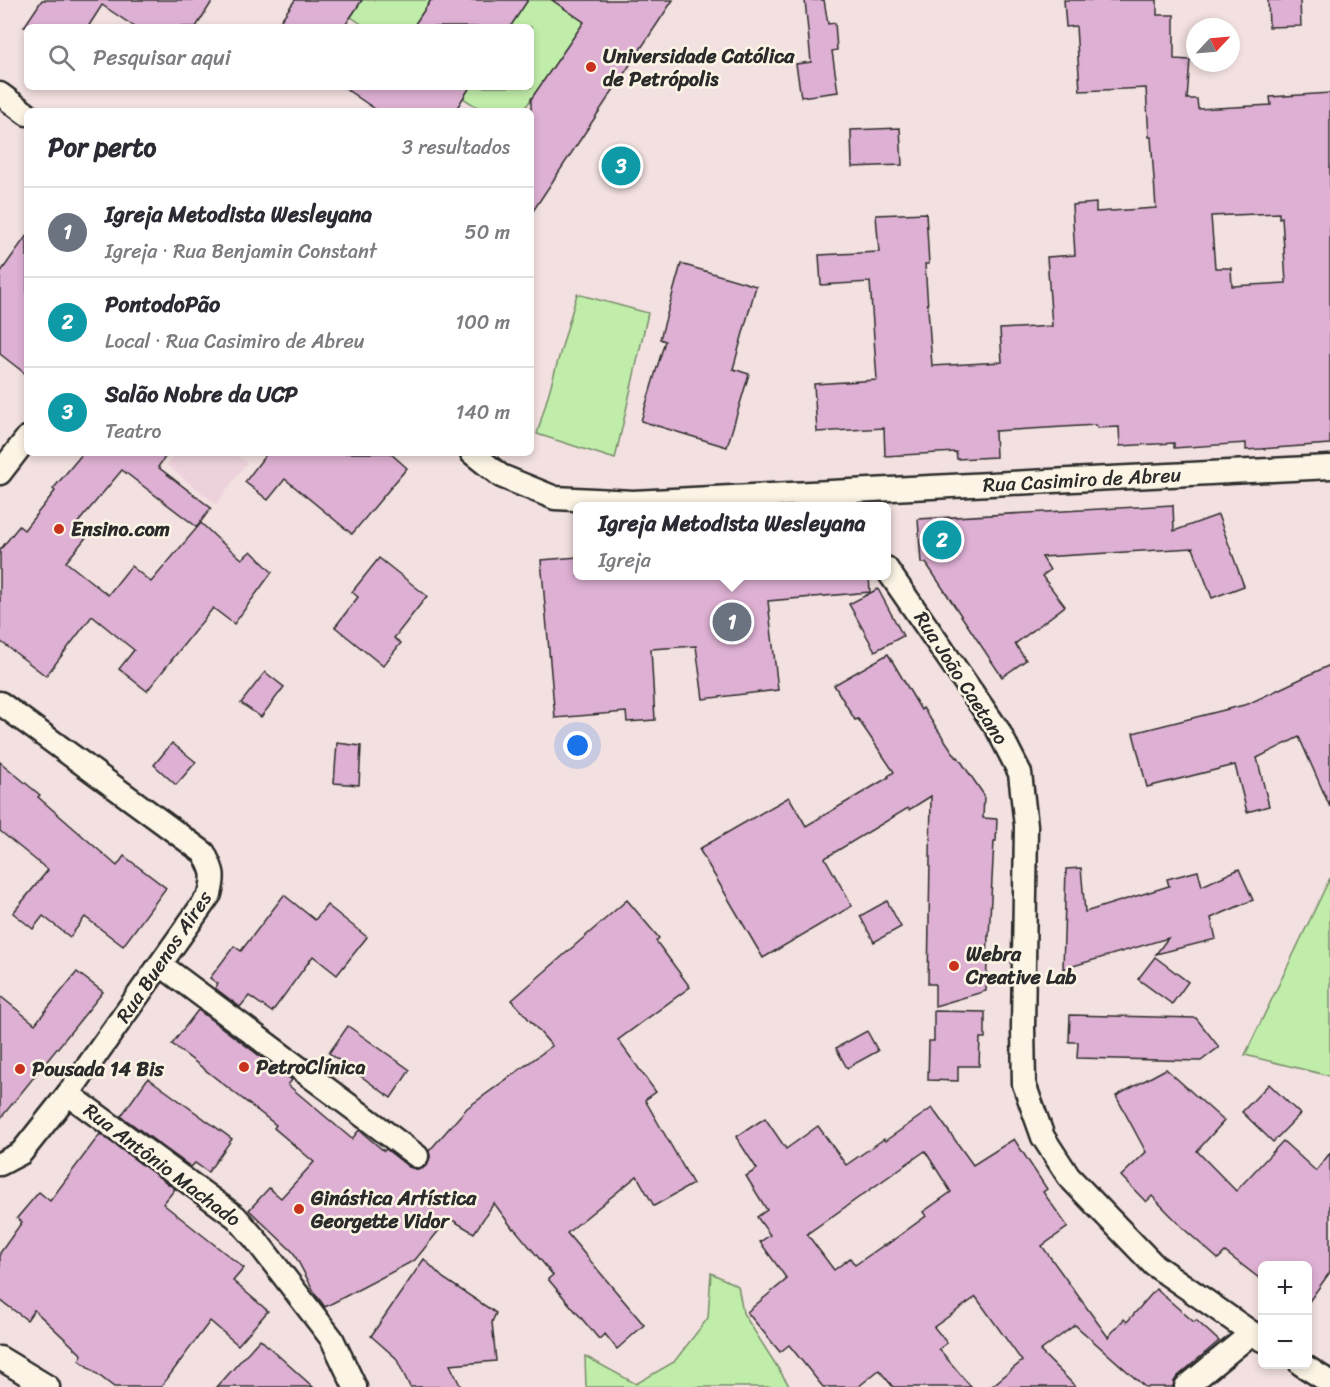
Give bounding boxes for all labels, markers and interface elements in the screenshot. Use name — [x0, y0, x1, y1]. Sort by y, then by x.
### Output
north arrow — [1186, 18, 1240, 72]
search box — [24, 24, 534, 90]
text: Pesquisar aqui — [93, 38, 231, 77]
place label: Universidade Católica de Petrópolis — [603, 39, 795, 97]
icon: search — [45, 41, 78, 74]
marker: Universidade Católica de Petrópolis — [584, 60, 598, 74]
text: Por perto — [48, 124, 156, 170]
text: 3 resultados — [402, 130, 510, 165]
pin: 3 — [602, 144, 640, 188]
text: Igreja Metodista Wesleyana — [105, 195, 372, 234]
text: 1 — [63, 215, 72, 250]
text: 50 m — [465, 215, 510, 250]
text: Igreja · Rua Benjamin Constant — [105, 234, 377, 269]
text: PontodoPão — [105, 285, 220, 324]
text: 2 — [62, 305, 73, 340]
text: 100 m — [456, 305, 510, 340]
text: Local · Rua Casimiro de Abreu — [105, 324, 364, 359]
text: Salão Nobre da UCP — [105, 375, 298, 414]
text: 3 — [62, 395, 73, 430]
text: 140 m — [456, 395, 510, 430]
text: Teatro — [105, 414, 161, 449]
street label: Rua Casimiro de Abreu — [982, 457, 1182, 503]
popup — [573, 502, 891, 580]
text: Igreja Metodista Wesleyana — [598, 504, 866, 543]
place label: Ensino.com — [71, 512, 170, 547]
pin: 2 — [922, 518, 962, 562]
marker: Ensino.com — [52, 522, 66, 536]
text: Igreja — [598, 543, 651, 578]
pin: 1 — [712, 600, 752, 644]
street label: Rua João Caetano — [904, 604, 1018, 752]
your location — [563, 731, 592, 760]
street label: Rua Buenos Aires — [107, 883, 222, 1030]
place label: Webra Creative Lab — [965, 937, 1076, 995]
marker: Webra Creative Lab — [947, 959, 961, 973]
place label: PetroClínica — [256, 1050, 366, 1085]
place label: Pousada 14 Bis — [32, 1052, 164, 1087]
marker: PetroClínica — [237, 1060, 251, 1074]
marker: Pousada 14 Bis — [13, 1062, 27, 1076]
street label: Rua Antônio Machado — [76, 1094, 248, 1236]
place label: Ginástica Artística Georgette Vidor — [310, 1181, 477, 1239]
marker: Ginástica Artística Georgette Vidor — [292, 1202, 306, 1216]
map controls — [1258, 1261, 1312, 1369]
button: + — [1258, 1261, 1312, 1315]
button: − — [1258, 1315, 1312, 1369]

